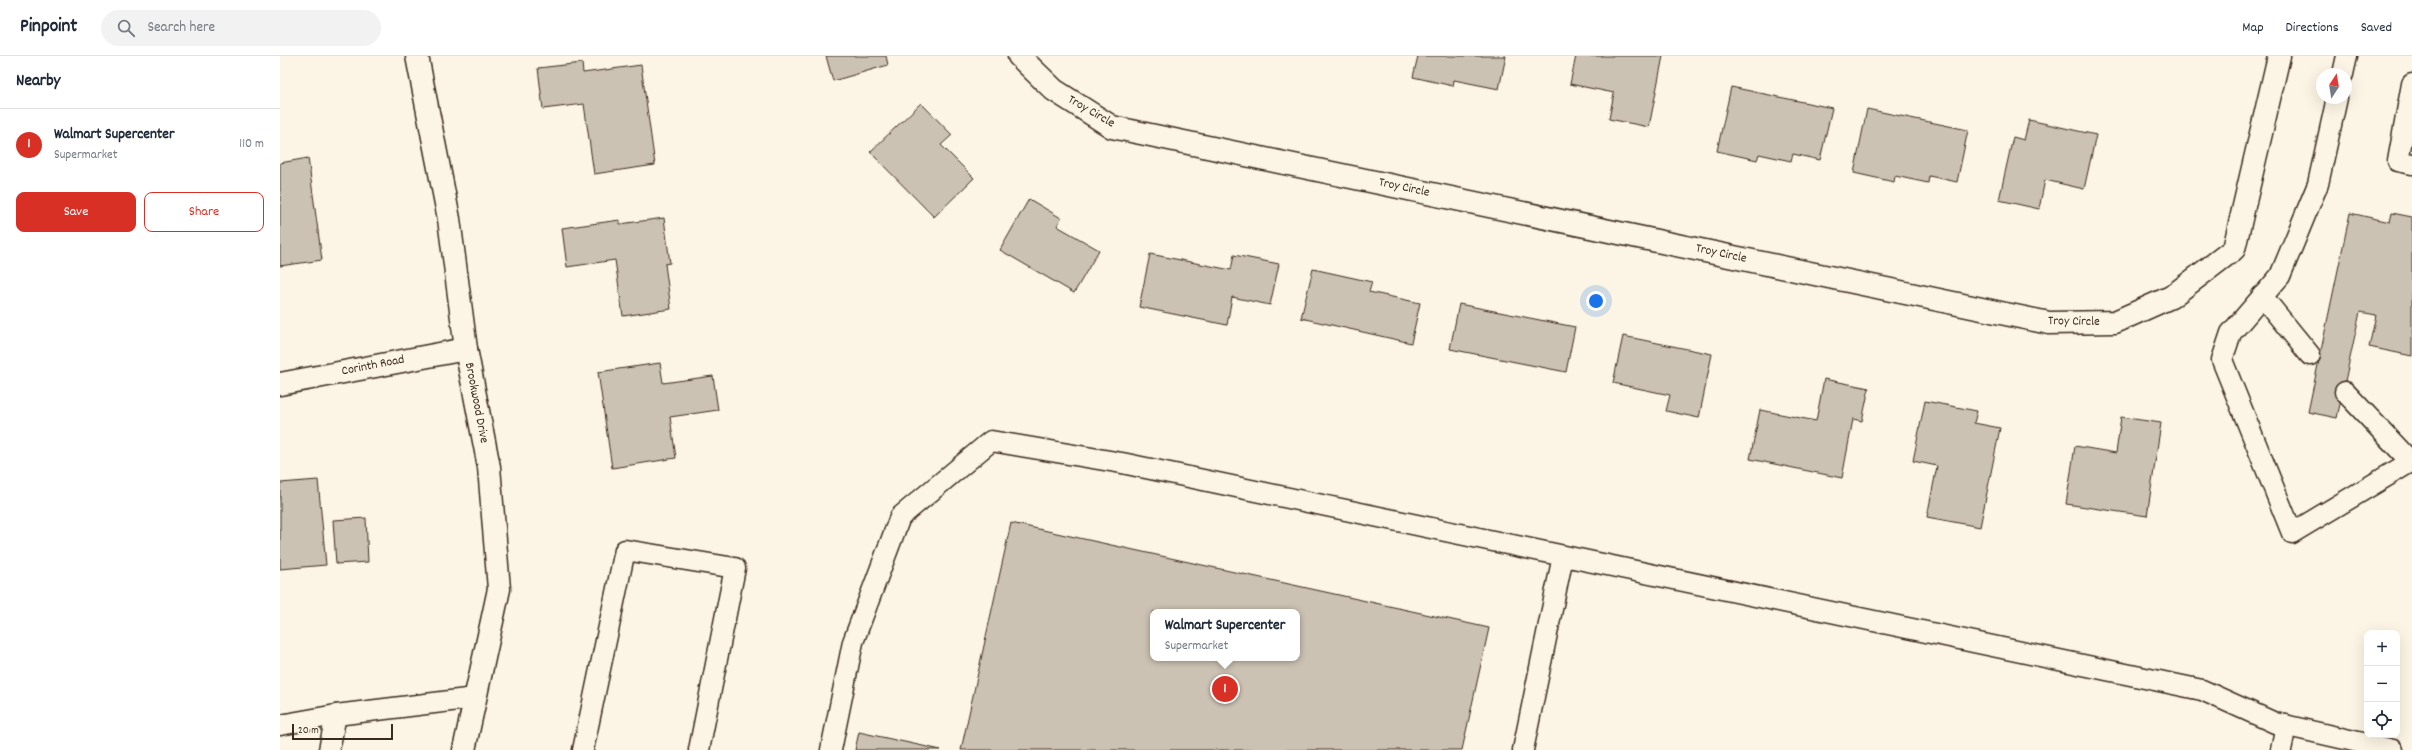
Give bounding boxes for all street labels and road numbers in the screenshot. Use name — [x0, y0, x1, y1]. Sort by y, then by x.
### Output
street label: Troy Circle — [1064, 91, 1118, 133]
street label: Troy Circle — [1377, 173, 1432, 203]
street label: Troy Circle — [1694, 239, 1749, 269]
street label: Troy Circle — [2048, 312, 2100, 332]
street label: Corinth Road — [340, 351, 406, 381]
street label: Brookwood Drive — [459, 361, 493, 445]

